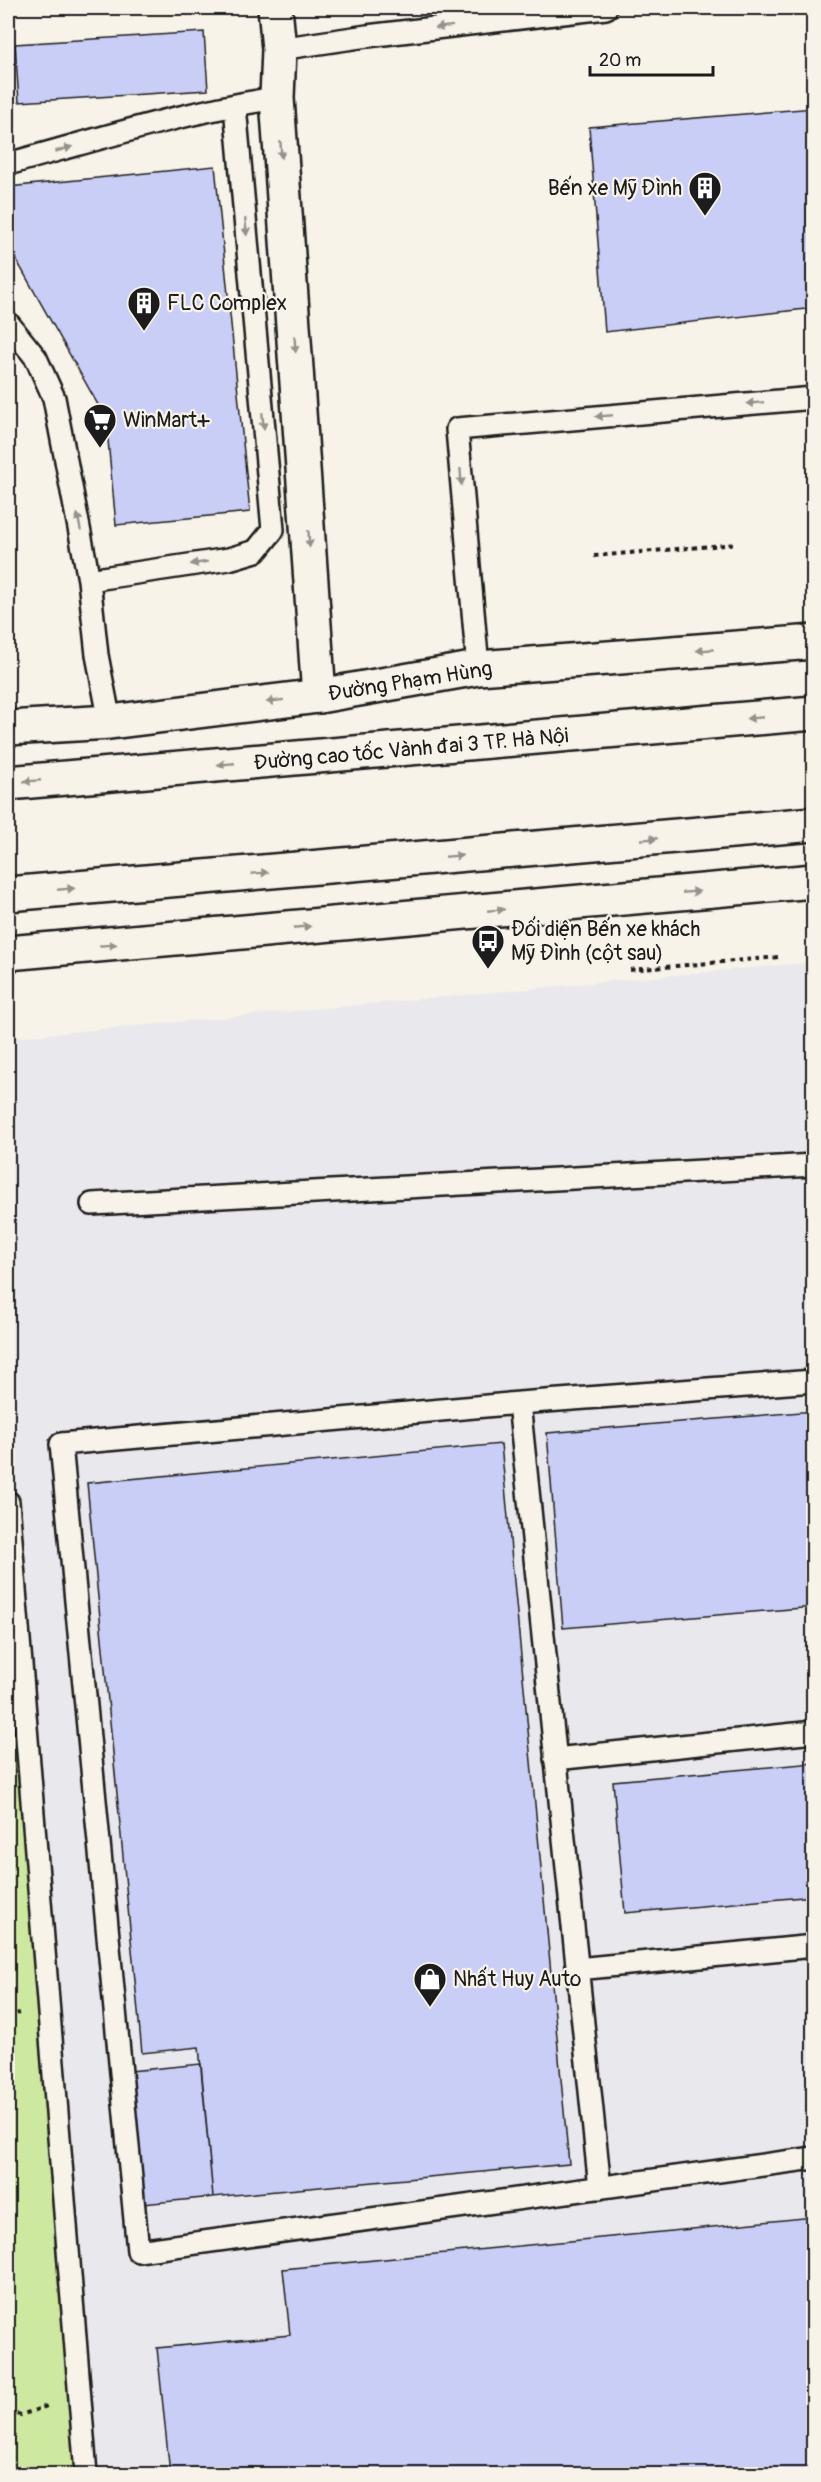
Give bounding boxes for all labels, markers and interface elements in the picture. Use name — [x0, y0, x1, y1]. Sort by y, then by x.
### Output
one-way arrow — [435, 22, 454, 32]
scale bar — [590, 39, 713, 77]
text: 20 m — [599, 49, 641, 72]
one-way arrow — [276, 140, 286, 159]
one-way arrow — [55, 143, 73, 153]
building icon: Bến xe Mỹ Đình — [687, 170, 723, 217]
place label: Bến xe Mỹ Đình — [548, 175, 682, 202]
one-way arrow — [241, 217, 251, 236]
building icon: FLC Complex — [126, 285, 162, 332]
place label: FLC Complex — [167, 290, 287, 317]
one-way arrow — [290, 335, 300, 354]
one-way arrow — [746, 398, 765, 408]
supermarket icon: WinMart+ — [82, 402, 118, 449]
place label: WinMart+ — [123, 407, 210, 434]
one-way arrow — [258, 411, 268, 430]
one-way arrow — [594, 412, 613, 421]
one-way arrow — [456, 467, 466, 486]
one-way arrow — [74, 513, 83, 532]
one-way arrow — [304, 529, 314, 548]
one-way arrow — [189, 559, 208, 568]
one-way arrow — [695, 645, 714, 655]
street label: Đường Phạm Hùng — [326, 655, 494, 708]
one-way arrow — [265, 697, 284, 706]
one-way arrow — [746, 713, 765, 723]
street label: Đường cao tốc Vành đai 3 TP. Hà Nội — [252, 722, 570, 777]
one-way arrow — [217, 760, 236, 769]
one-way arrow — [22, 776, 41, 786]
one-way arrow — [639, 835, 658, 844]
one-way arrow — [445, 852, 464, 861]
one-way arrow — [251, 868, 270, 878]
one-way arrow — [56, 884, 75, 894]
one-way arrow — [682, 887, 701, 897]
one-way arrow — [487, 905, 506, 915]
place label: Đối diện Bến xe khách Mỹ Đình (cột sau) — [511, 916, 700, 967]
one-way arrow — [292, 922, 311, 932]
bus stop icon: Đối diện Bến xe khách Mỹ Đình (cột sau) — [470, 923, 506, 970]
one-way arrow — [98, 940, 117, 949]
shop icon: Nhất Huy Auto — [412, 1961, 448, 2008]
place label: Nhất Huy Auto — [453, 1966, 581, 1993]

